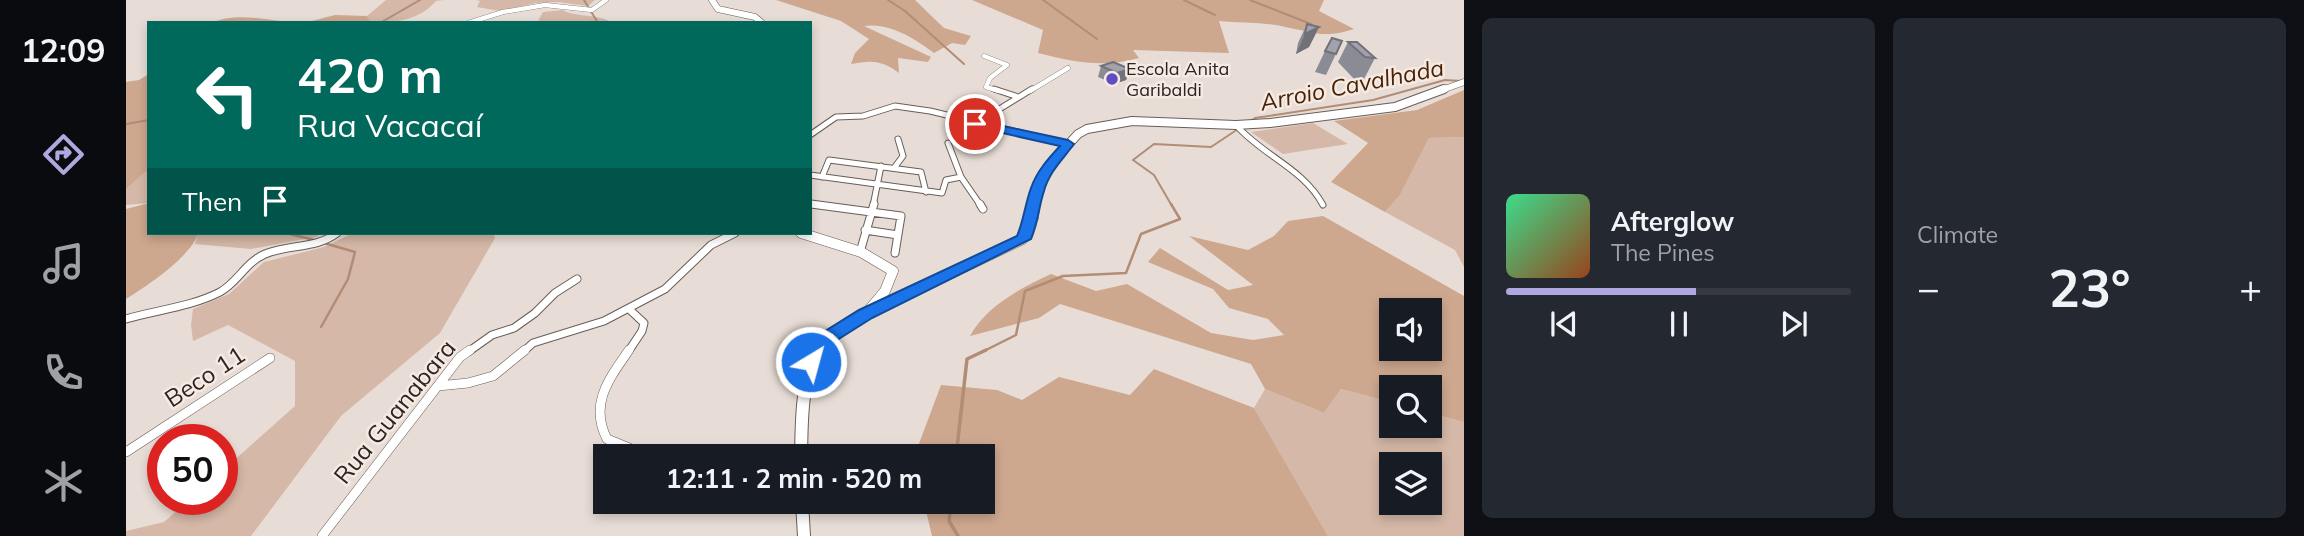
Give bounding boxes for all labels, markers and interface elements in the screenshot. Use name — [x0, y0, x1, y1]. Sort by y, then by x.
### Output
text: 12:09 — [21, 30, 105, 70]
text: 420 m — [297, 44, 443, 105]
icon: left — [182, 49, 273, 140]
water label: Arroio Cavalhada — [1257, 52, 1446, 117]
place label: Escola Anita Garibaldi — [1126, 57, 1229, 101]
marker: Escola Anita Garibaldi — [1104, 71, 1120, 87]
pin — [945, 94, 1005, 154]
text: Rua Vacacaí — [297, 105, 482, 145]
icon: arrive — [956, 105, 994, 143]
icon: directions — [39, 130, 88, 179]
icon: arrive — [256, 182, 294, 220]
text: Then — [182, 185, 242, 218]
text: Afterglow — [1611, 205, 1734, 238]
text: Climate — [1917, 220, 1998, 249]
text: The Pines — [1611, 238, 1715, 267]
icon: music — [39, 239, 88, 288]
text: 23° — [2048, 255, 2131, 320]
text: − — [1917, 264, 1940, 312]
text: + — [2239, 264, 2262, 312]
map controls — [1379, 298, 1442, 515]
button: sound — [1379, 298, 1442, 361]
icon: previous — [1545, 305, 1583, 343]
icon: pause — [1660, 305, 1698, 343]
icon: next — [1775, 305, 1813, 343]
position arrow — [774, 325, 848, 399]
street label: Rua Guanabara — [327, 333, 462, 490]
street label: Beco 11 — [159, 339, 250, 413]
icon: phone — [39, 348, 88, 397]
button: search — [1379, 375, 1442, 438]
speed limit sign: 50 — [147, 424, 238, 515]
button: layers — [1379, 452, 1442, 515]
icon: climate — [39, 457, 88, 506]
text: 12:11 · 2 min · 520 m — [666, 462, 922, 495]

